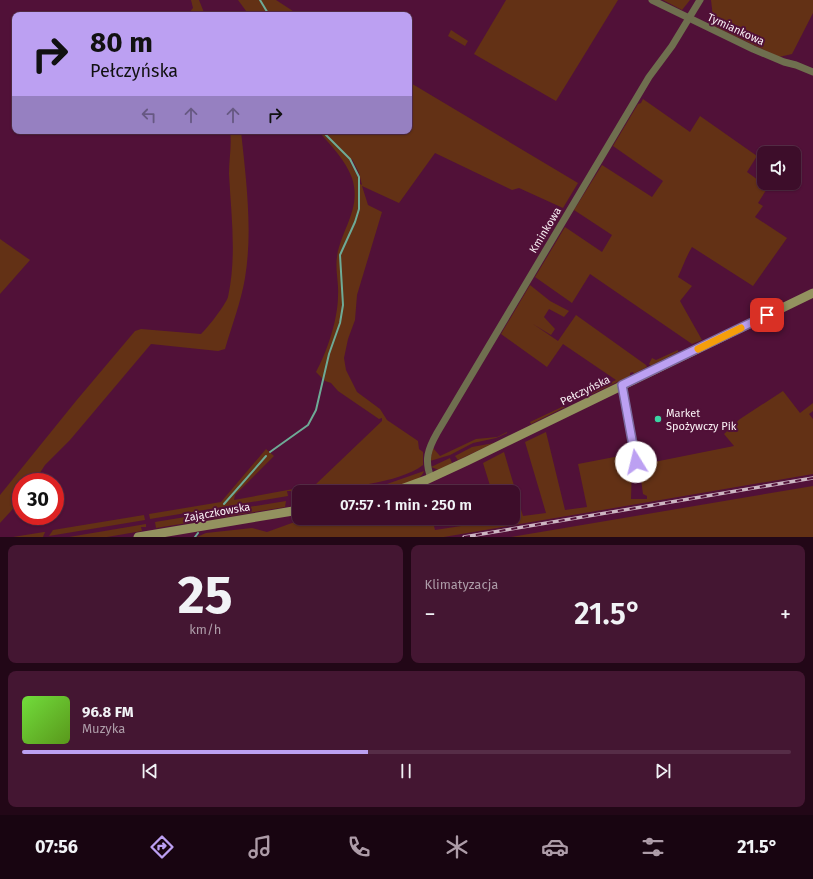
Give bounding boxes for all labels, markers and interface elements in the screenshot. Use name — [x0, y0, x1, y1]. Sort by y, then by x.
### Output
street label: Tymiankowa — [705, 11, 766, 48]
text: 80 m — [90, 26, 153, 59]
icon: right — [24, 28, 76, 80]
text: Pełczyńska — [90, 60, 178, 82]
icon: left — [138, 104, 160, 126]
icon: ahead — [180, 104, 202, 126]
icon: ahead — [222, 104, 244, 126]
icon: right — [264, 104, 286, 126]
map controls — [757, 146, 801, 190]
button: sound — [757, 146, 801, 190]
street label: Kminkowa — [527, 205, 564, 256]
pin — [750, 298, 784, 332]
icon: arrive — [756, 304, 778, 326]
street label: Pełczyńska — [558, 373, 612, 408]
place label: Market Spożywczy Pik — [666, 407, 737, 433]
marker: Market Spożywczy Pik — [653, 414, 663, 424]
position arrow — [615, 441, 657, 483]
speed limit sign: 30 — [12, 473, 64, 525]
text: 07:57 · 1 min · 250 m — [340, 496, 472, 514]
street label: Zajączkowska — [183, 500, 251, 525]
text: 25 — [178, 564, 233, 627]
text: Klimatyzacja — [425, 577, 498, 592]
text: 21.5° — [574, 596, 641, 632]
text: − — [425, 601, 436, 628]
text: + — [780, 601, 791, 628]
text: km/h — [189, 622, 221, 637]
text: 96.8 FM — [82, 703, 133, 721]
text: Muzyka — [82, 721, 125, 736]
icon: previous — [139, 760, 161, 782]
icon: pause — [395, 760, 417, 782]
icon: next — [652, 760, 674, 782]
icon: directions — [148, 833, 176, 861]
icon: music — [246, 833, 274, 861]
icon: phone — [345, 833, 373, 861]
icon: climate — [443, 833, 471, 861]
icon: car — [541, 833, 569, 861]
icon: filters — [639, 833, 667, 861]
text: 07:56 — [35, 836, 78, 858]
text: 21.5° — [737, 836, 778, 858]

